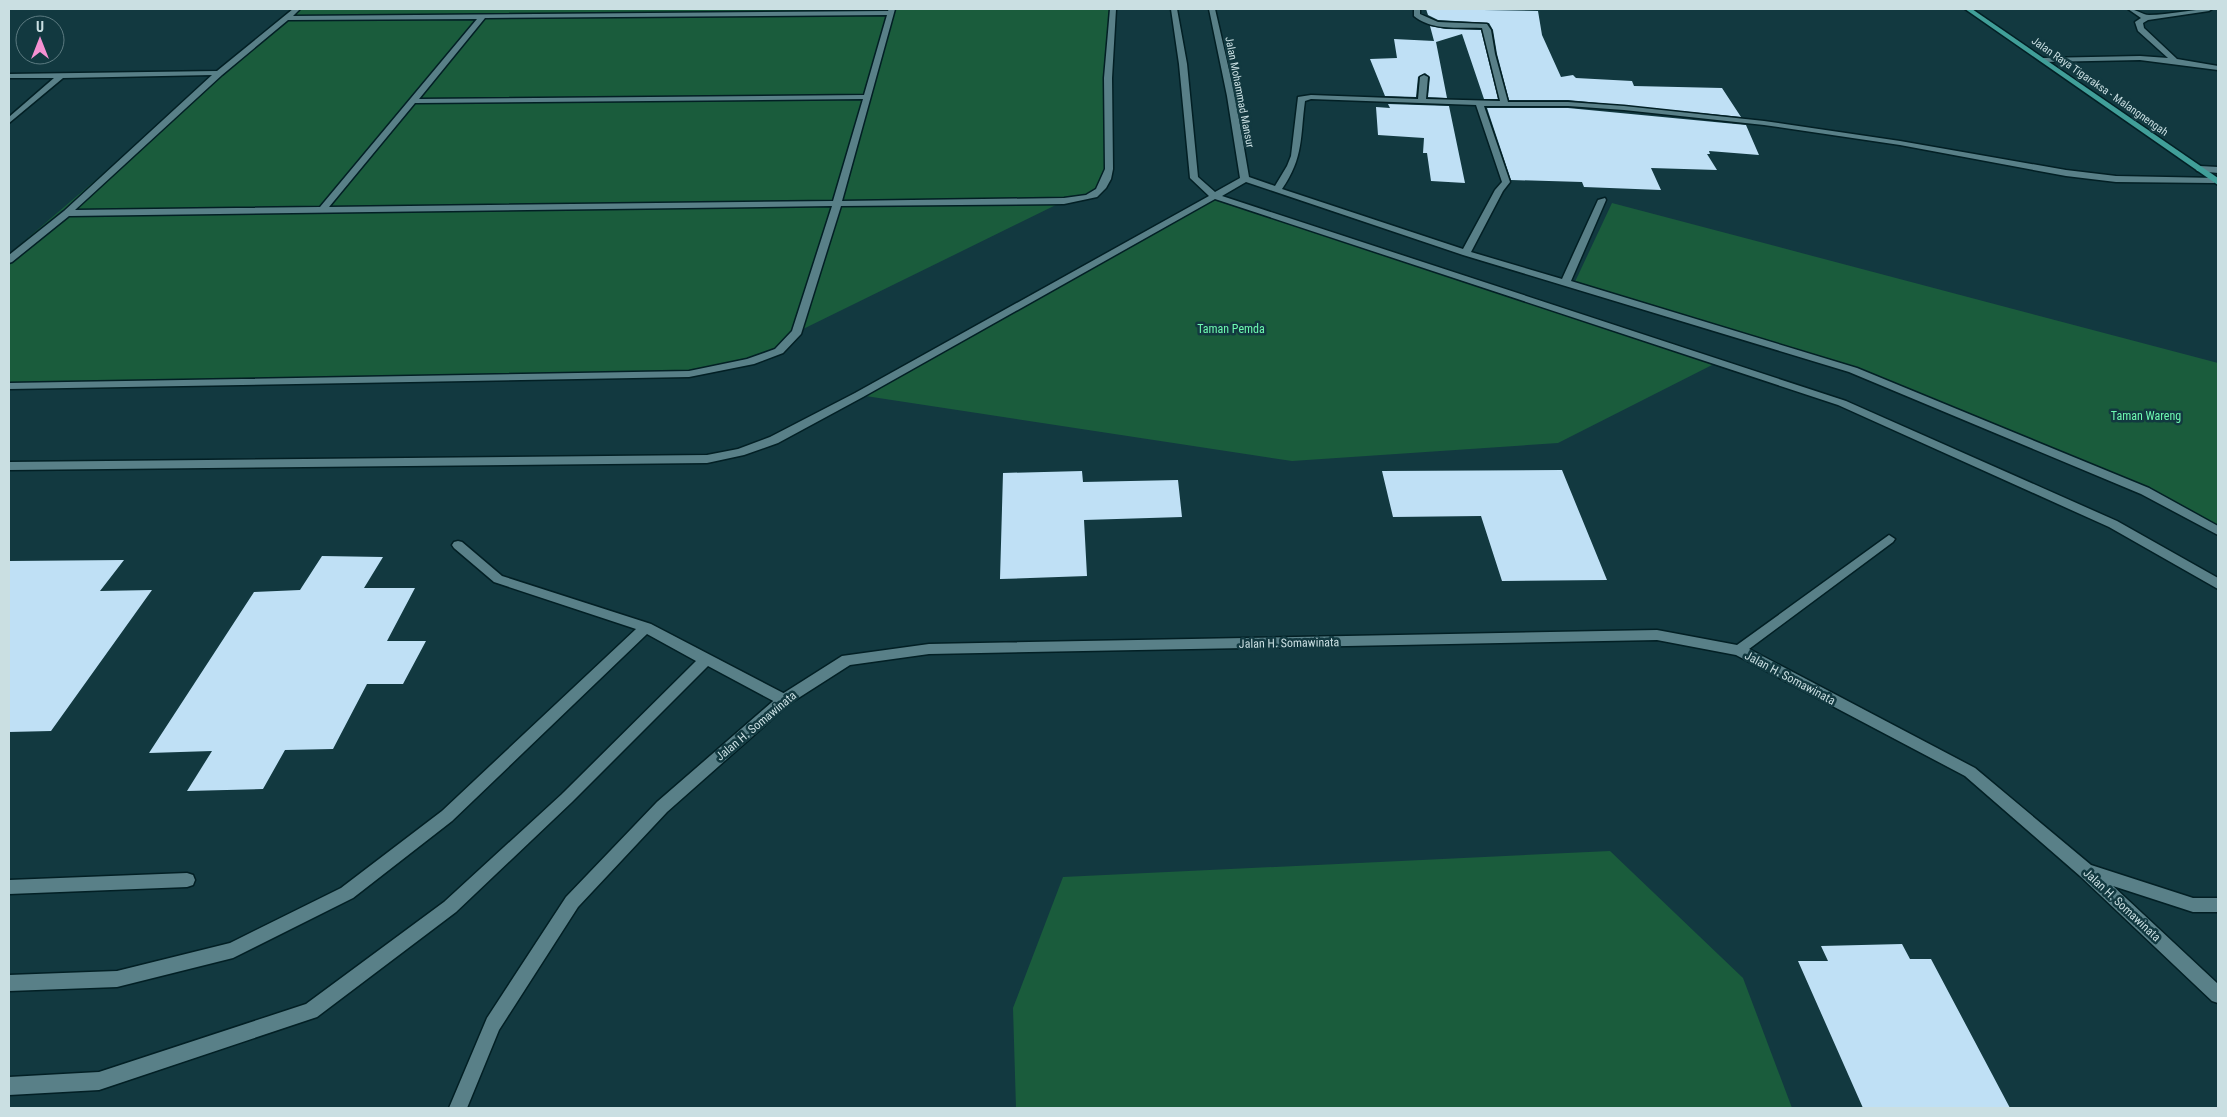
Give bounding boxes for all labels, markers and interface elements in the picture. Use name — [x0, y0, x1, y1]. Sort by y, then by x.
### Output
north arrow — [15, 15, 65, 65]
text: U — [36, 19, 44, 35]
street label: Jalan Raya Tigaraksa - Malangnengah — [2029, 34, 2170, 139]
street label: Jalan Mohammad Mansur — [1222, 35, 1257, 149]
park label: Taman Pemda — [1197, 322, 1265, 336]
park label: Taman Wareng — [2111, 409, 2181, 423]
street label: Jalan H. Somawinata — [1239, 635, 1340, 651]
street label: Jalan H. Somawinata — [1742, 648, 1838, 708]
street label: Jalan H. Somawinata — [713, 688, 799, 764]
street label: Jalan H. Somawinata — [2081, 866, 2164, 945]

